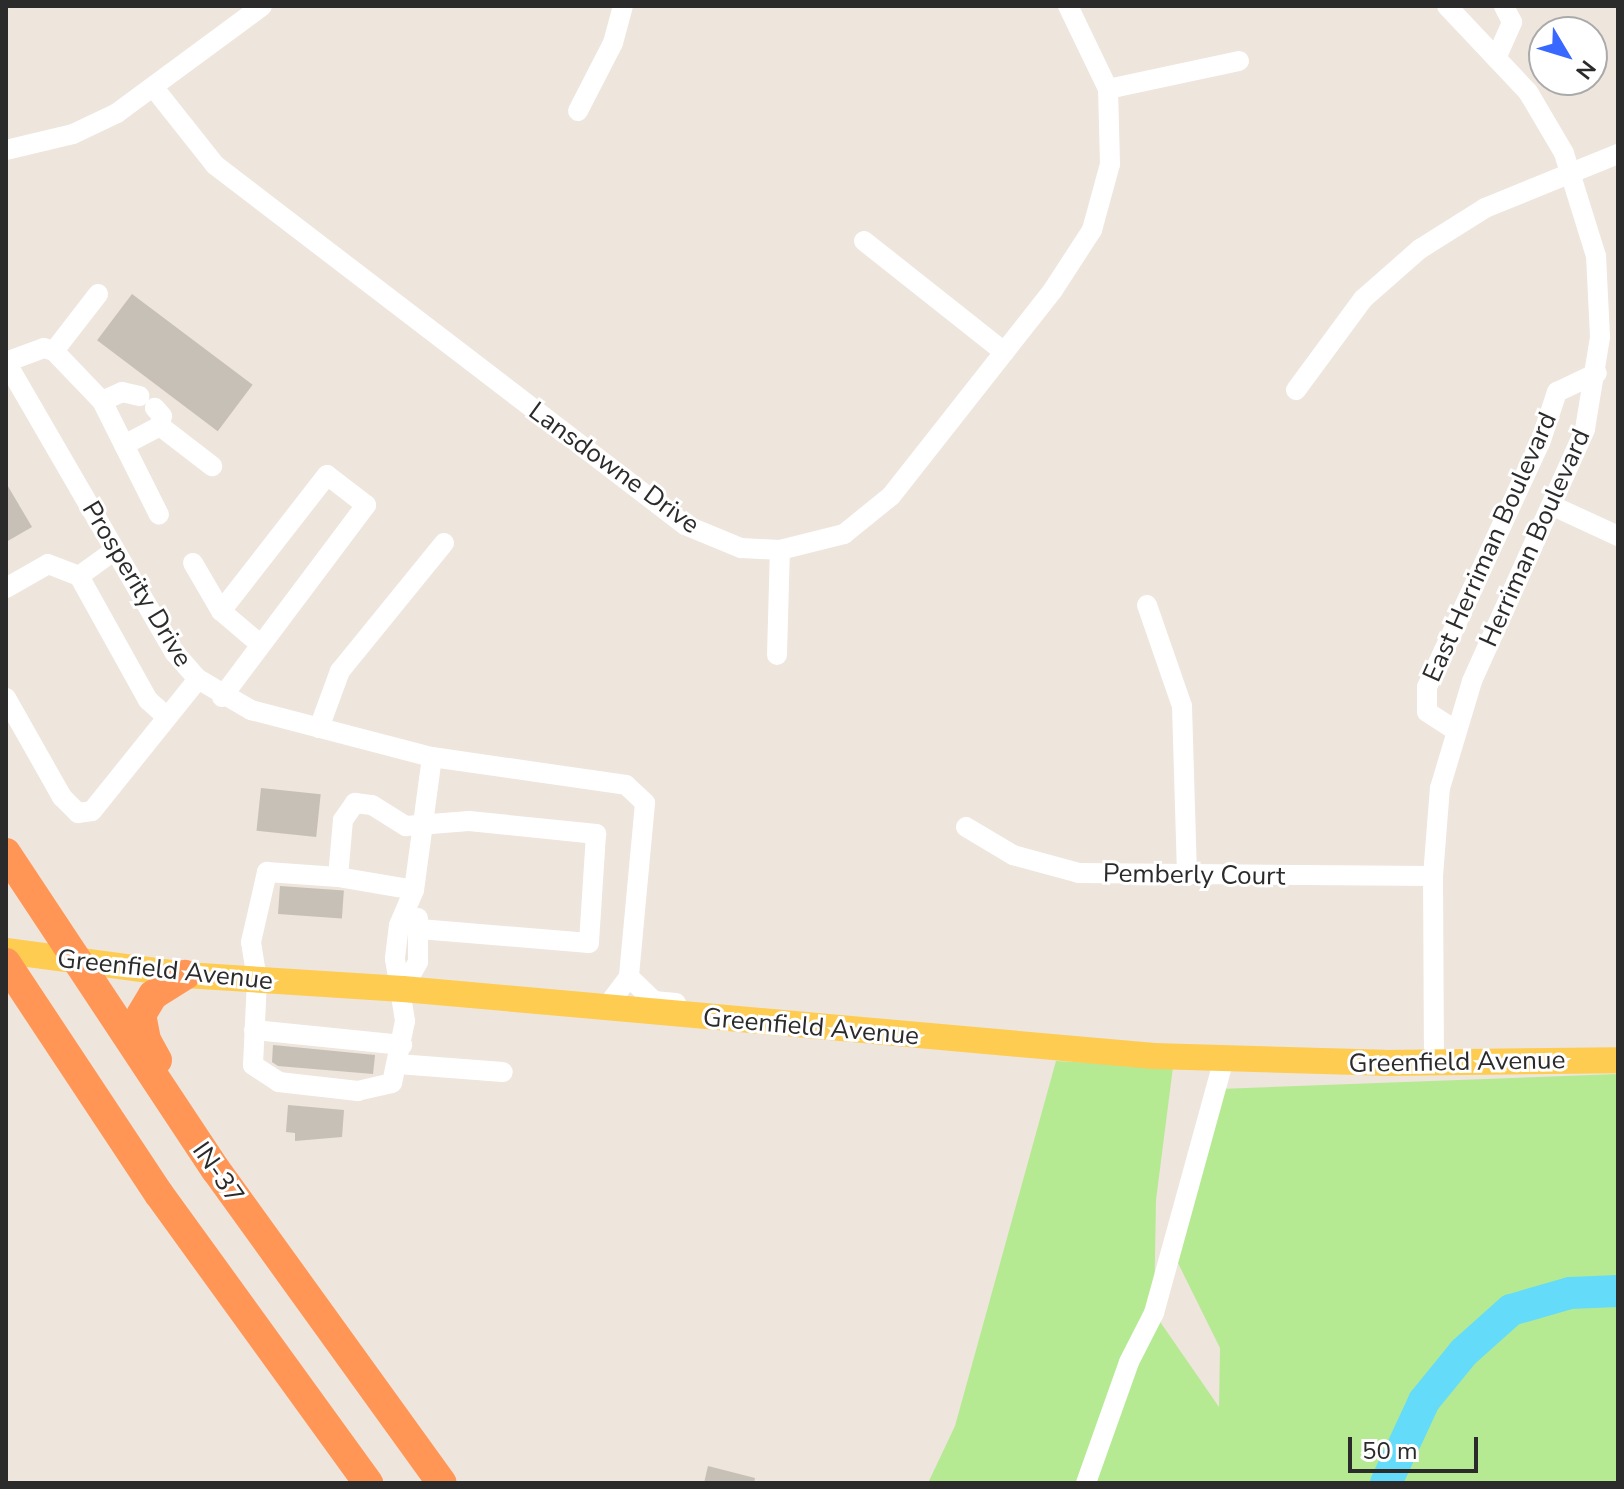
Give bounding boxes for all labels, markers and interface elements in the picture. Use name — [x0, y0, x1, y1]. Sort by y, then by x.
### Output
north arrow — [1528, 16, 1608, 96]
text: N — [1568, 54, 1602, 85]
street label: Lansdowne Drive — [523, 396, 705, 540]
street label: East Herriman Boulevard — [1416, 407, 1564, 687]
street label: Herriman Boulevard — [1473, 424, 1597, 652]
street label: Prosperity Drive — [75, 496, 199, 672]
street label: Pemberly Court — [1103, 858, 1285, 892]
street label: Greenfield Avenue — [56, 943, 274, 997]
street label: Greenfield Avenue — [702, 1002, 920, 1052]
street label: Greenfield Avenue — [1348, 1045, 1566, 1079]
street label: IN-37 — [186, 1136, 250, 1210]
scale bar — [1352, 1421, 1482, 1471]
text: 50 m — [1362, 1435, 1418, 1467]

